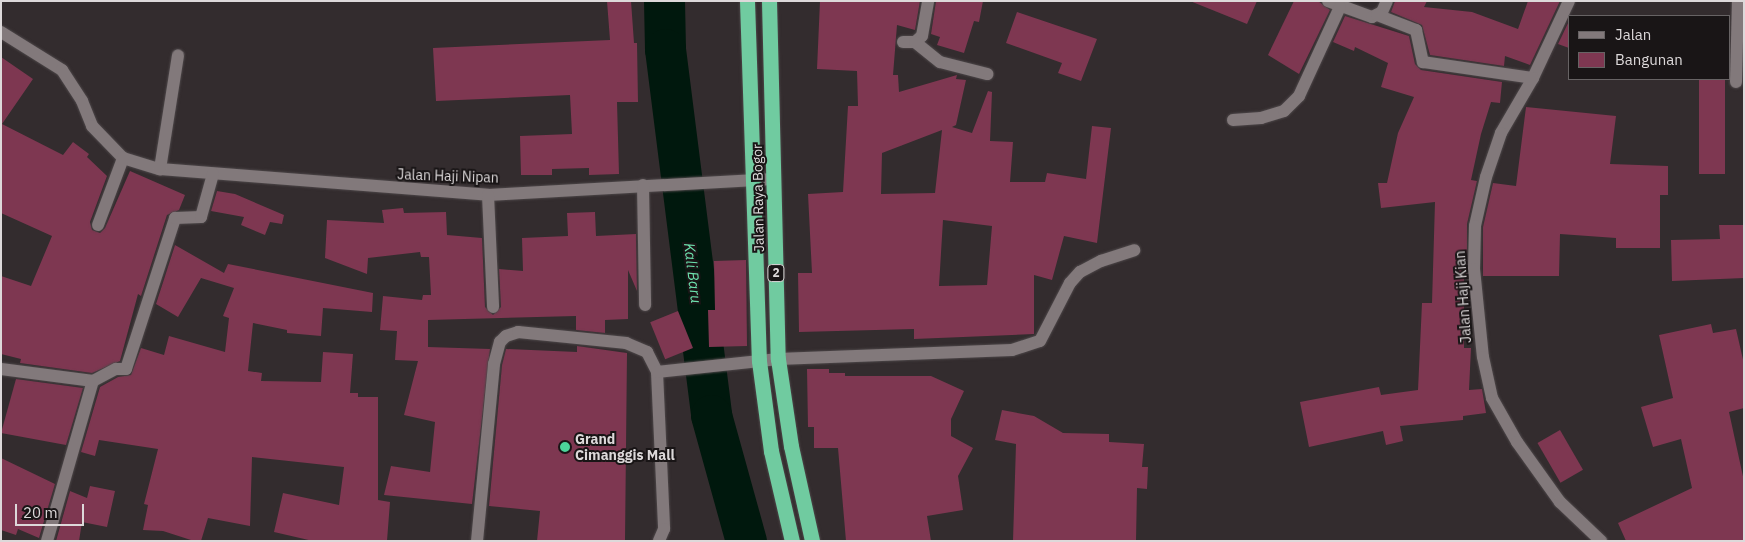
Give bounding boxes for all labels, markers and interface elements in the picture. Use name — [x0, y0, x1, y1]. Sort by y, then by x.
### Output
legend — [1568, 15, 1730, 80]
text: Jalan — [1615, 25, 1651, 44]
text: Bangunan — [1615, 50, 1683, 69]
street label: Jalan Raya Bogor — [749, 144, 767, 252]
street label: Jalan Haji Nipan — [397, 166, 499, 186]
water label: Kali Baru — [680, 242, 706, 304]
street label: Jalan Haji Kian — [1451, 250, 1475, 344]
road number: 2 — [767, 264, 785, 282]
place label: Grand Cimanggis Mall — [575, 431, 675, 464]
marker: Grand Cimanggis Mall — [559, 441, 571, 453]
scale bar — [18, 494, 86, 526]
text: 20 m — [23, 503, 58, 522]

